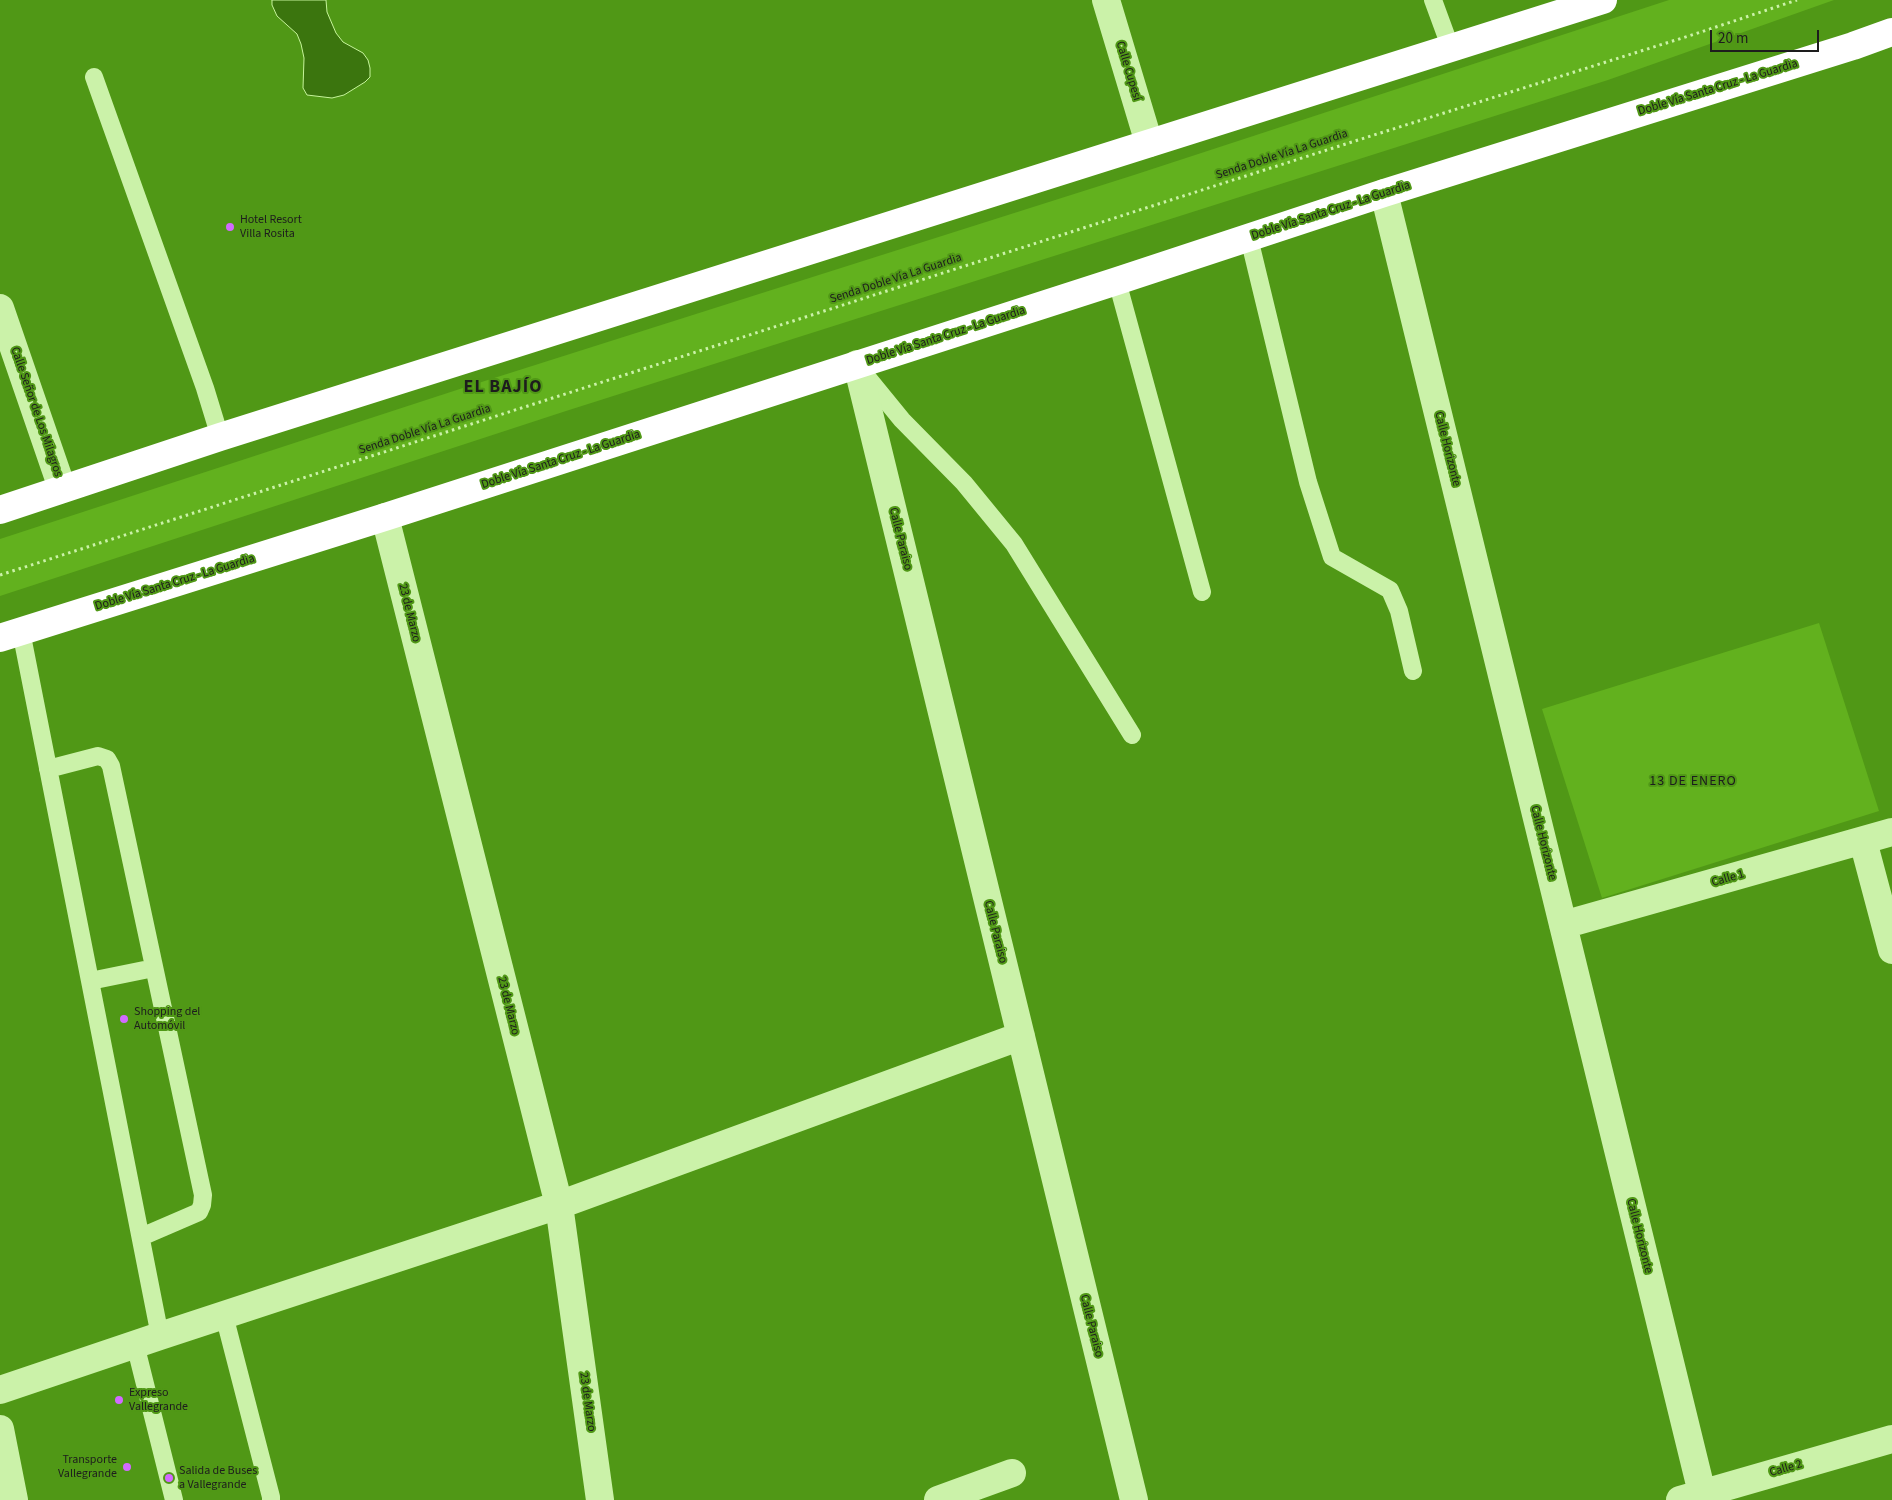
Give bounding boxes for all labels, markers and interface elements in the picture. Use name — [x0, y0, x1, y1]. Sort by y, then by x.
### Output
scale bar — [1712, 20, 1821, 52]
text: 20 m — [1718, 28, 1748, 49]
street label: Calle Cupesí — [1112, 40, 1144, 102]
street label: Doble Vía Santa Cruz - La Guardia — [1636, 57, 1800, 119]
street label: Senda Doble Vía La Guardia — [1214, 127, 1350, 183]
street label: Doble Vía Santa Cruz - La Guardia — [1250, 178, 1412, 244]
place label: Hotel Resort Villa Rosita — [240, 213, 302, 241]
marker: Hotel Resort Villa Rosita — [224, 221, 236, 233]
street label: Senda Doble Vía La Guardia — [828, 251, 964, 307]
street label: Doble Vía Santa Cruz - La Guardia — [865, 303, 1027, 369]
street label: Calle Señor de Los Milagros — [7, 345, 65, 479]
district label: EL BAJÍO — [463, 377, 543, 399]
street label: Senda Doble Vía La Guardia — [357, 402, 493, 458]
street label: Calle Horizonte — [1431, 410, 1463, 488]
street label: Doble Vía Santa Cruz - La Guardia — [480, 427, 642, 493]
street label: Calle Paraiso — [885, 506, 915, 572]
street label: Doble Vía Santa Cruz - La Guardia — [93, 552, 257, 614]
street label: 23 de Marzo — [395, 582, 423, 644]
district label: 13 DE ENERO — [1648, 774, 1738, 790]
street label: Calle Horizonte — [1527, 804, 1559, 882]
street label: Calle 1 — [1710, 867, 1746, 891]
street label: Calle Paraiso — [980, 899, 1010, 965]
street label: 23 de Marzo — [494, 975, 522, 1037]
place label: Shopping del Automóvil — [134, 1005, 200, 1033]
marker: Shopping del Automóvil — [118, 1013, 130, 1025]
street label: Calle Horizonte — [1623, 1197, 1655, 1275]
street label: Calle Paraiso — [1076, 1293, 1106, 1359]
street label: 23 de Marzo — [576, 1371, 598, 1433]
place label: Expreso Vallegrande — [129, 1386, 188, 1414]
marker: Expreso Vallegrande — [113, 1394, 125, 1406]
place label: Transporte Vallegrande — [58, 1453, 117, 1481]
street label: Calle 2 — [1768, 1457, 1804, 1481]
marker: Transporte Vallegrande — [121, 1461, 133, 1473]
place label: Salida de Buses a Vallegrande — [179, 1464, 257, 1492]
marker: Salida de Buses a Vallegrande — [163, 1472, 175, 1484]

